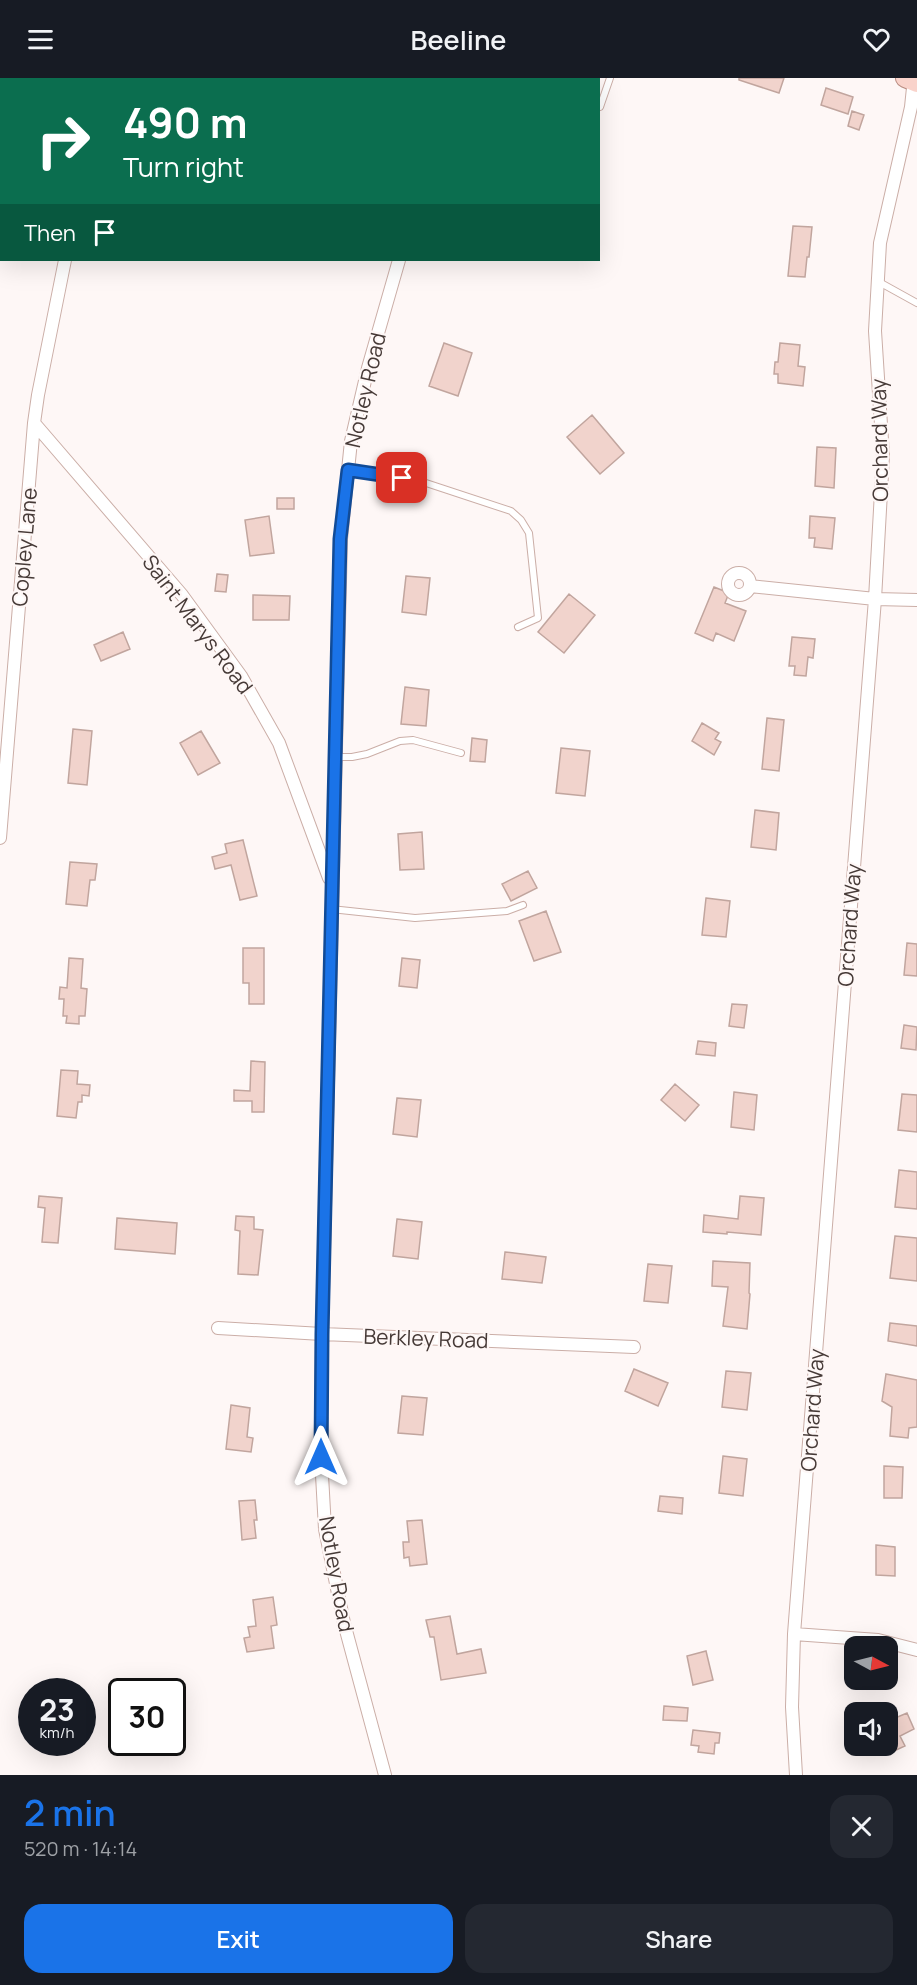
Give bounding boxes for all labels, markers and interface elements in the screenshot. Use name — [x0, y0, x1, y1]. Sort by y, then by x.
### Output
text: Beeline — [411, 21, 506, 58]
icon: menu — [24, 23, 57, 56]
icon: heart — [860, 23, 893, 56]
text: 490 m — [123, 93, 247, 151]
icon: right — [24, 102, 102, 180]
text: Turn right — [123, 148, 244, 185]
icon: arrive — [88, 216, 121, 249]
text: Then — [24, 218, 76, 248]
street label: Notley Road — [338, 330, 392, 450]
street label: Orchard Way — [864, 378, 894, 502]
pin — [376, 452, 427, 503]
icon: arrive — [385, 461, 418, 494]
street label: Copley Lane — [5, 486, 43, 608]
street label: Saint Marys Road — [136, 549, 260, 699]
street label: Orchard Way — [831, 863, 867, 987]
street label: Berkley Road — [363, 1322, 489, 1354]
street label: Orchard Way — [794, 1348, 830, 1472]
position arrow — [289, 1425, 353, 1489]
street label: Notley Road — [313, 1514, 361, 1634]
north arrow — [844, 1636, 898, 1690]
map controls — [844, 1636, 898, 1756]
speed limit sign: 30 — [108, 1678, 186, 1756]
text: 23 — [39, 1689, 75, 1730]
button: sound — [844, 1702, 898, 1756]
text: km/h — [40, 1722, 74, 1743]
text: 2 min — [24, 1788, 116, 1837]
button: close — [830, 1795, 893, 1858]
text: 520 m · 14:14 — [24, 1835, 137, 1862]
button: Exit — [24, 1904, 453, 1973]
button: Share — [465, 1904, 893, 1973]

